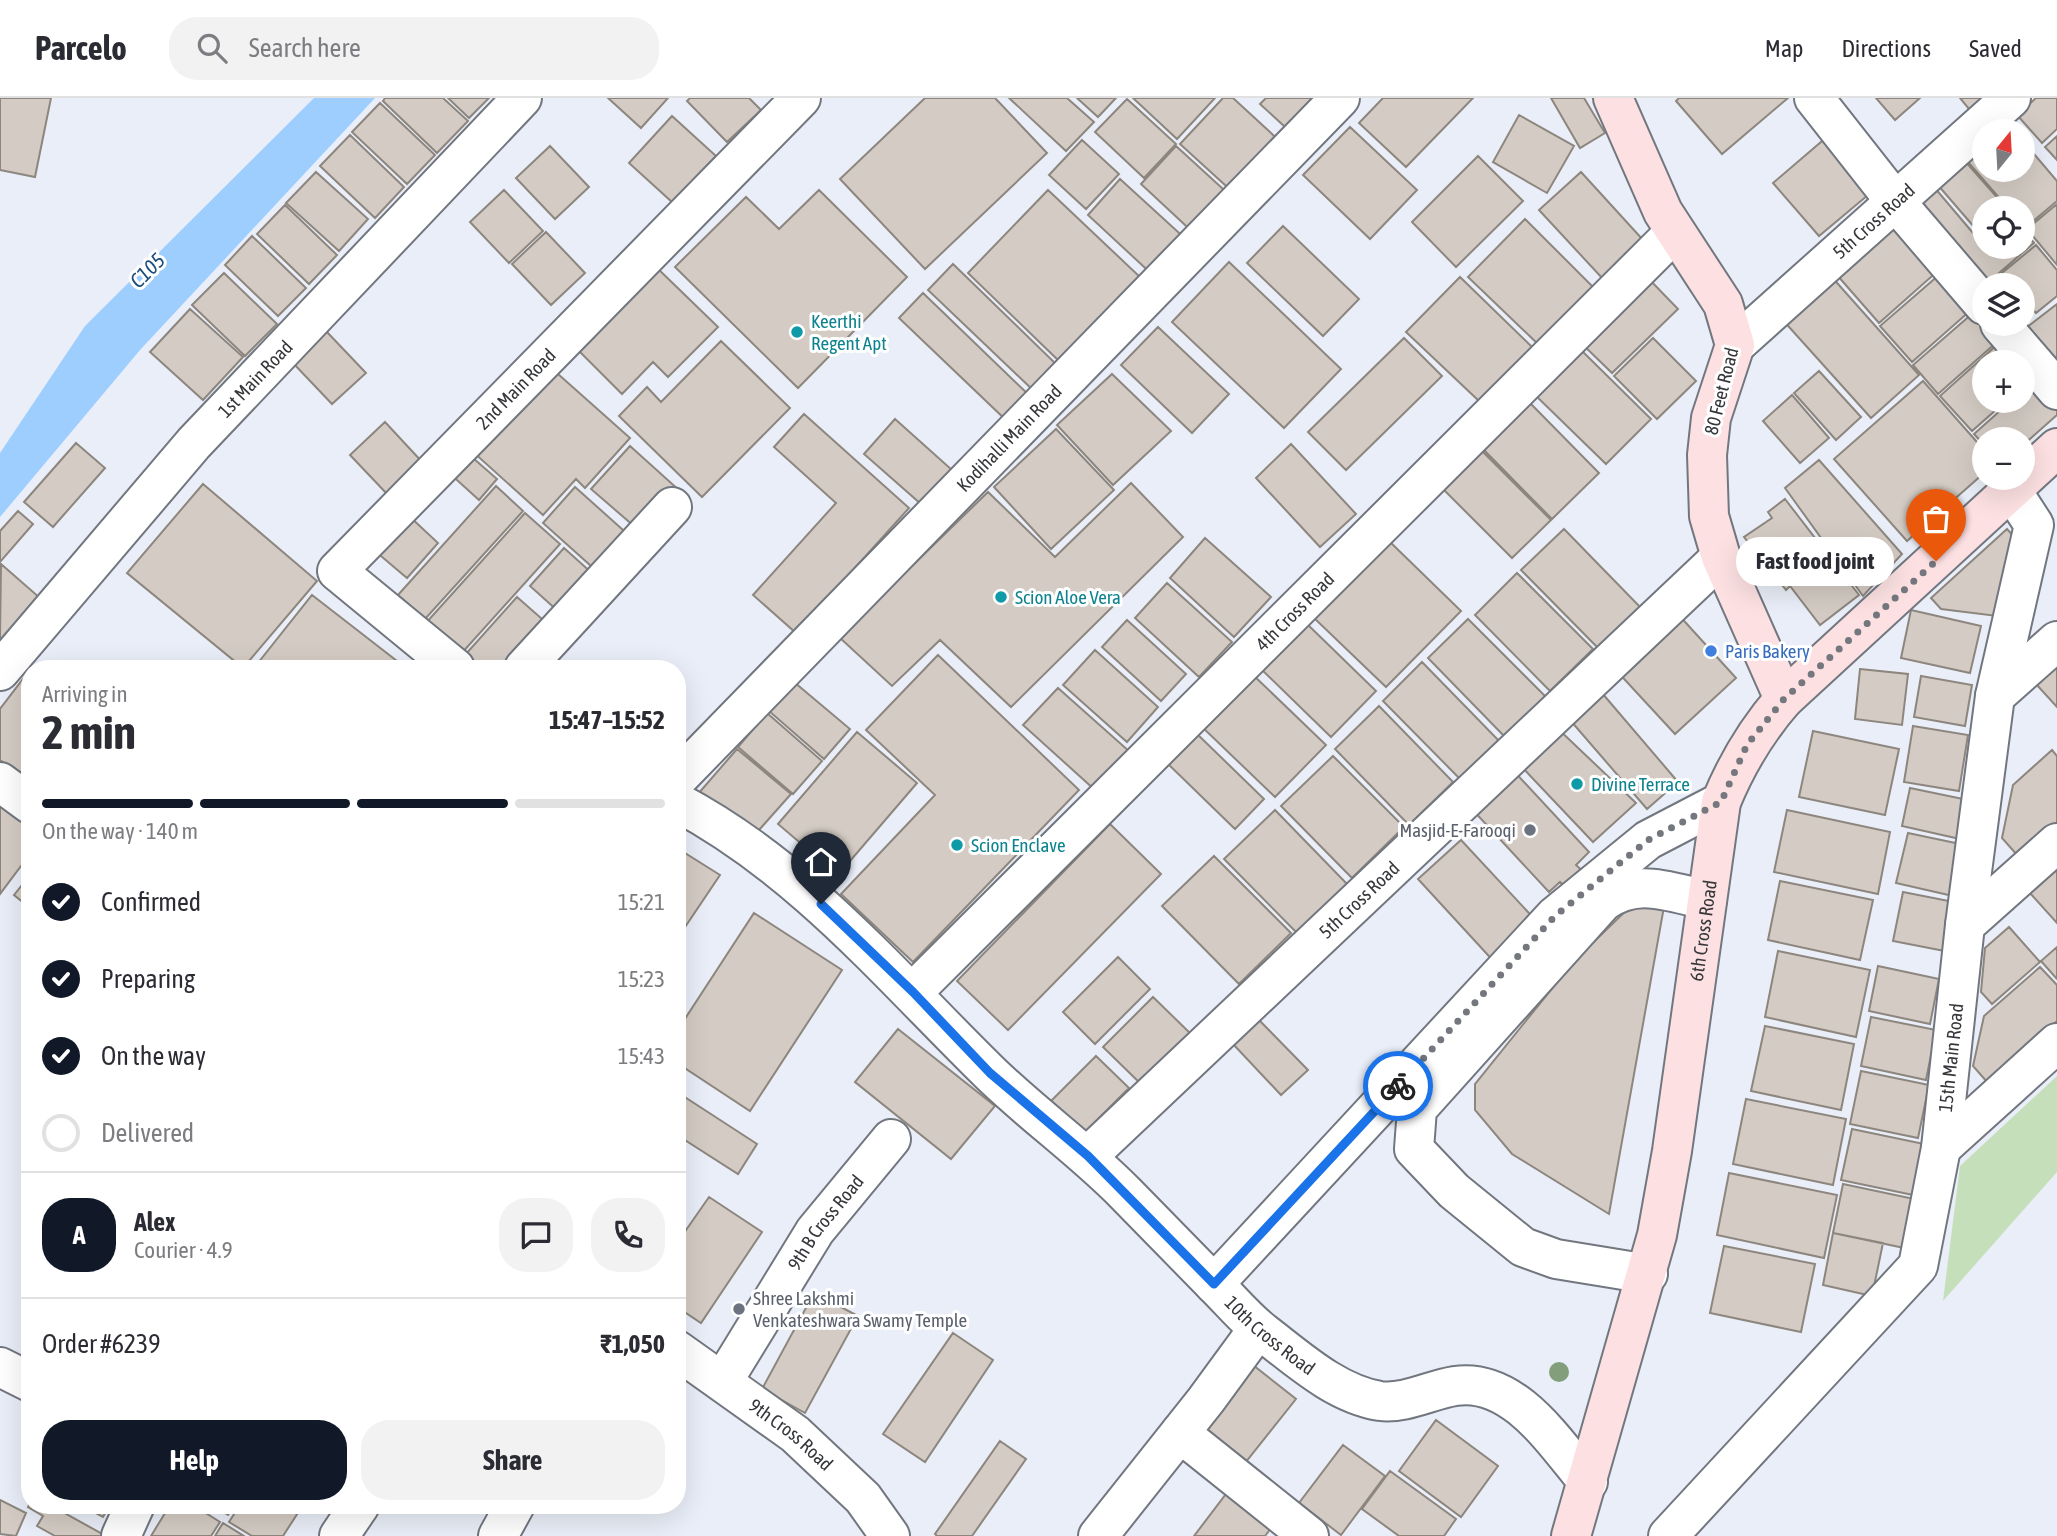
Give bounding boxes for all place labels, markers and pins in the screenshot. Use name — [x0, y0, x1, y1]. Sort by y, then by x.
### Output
place label: Keerthi Regent Apt — [811, 310, 887, 354]
marker: Keerthi Regent Apt — [789, 324, 805, 340]
pin — [1906, 489, 1966, 561]
callout: Fast food joint — [1736, 536, 1894, 586]
place label: Scion Aloe Vera — [1015, 586, 1121, 608]
marker: Scion Aloe Vera — [993, 589, 1009, 605]
place label: Paris Bakery — [1725, 640, 1810, 662]
marker: Paris Bakery — [1703, 643, 1719, 659]
place label: Divine Terrace — [1591, 773, 1690, 795]
marker: Divine Terrace — [1569, 776, 1585, 792]
place label: Masjid-E-Farooqi — [1399, 819, 1516, 841]
marker: Masjid-E-Farooqi — [1522, 822, 1538, 838]
pin — [791, 832, 851, 904]
place label: Scion Enclave — [971, 834, 1066, 856]
marker: Scion Enclave — [949, 837, 965, 853]
place label: Shree Lakshmi Venkateshwara Swamy Temple — [753, 1287, 967, 1331]
marker: Shree Lakshmi Venkateshwara Swamy Temple — [731, 1301, 747, 1317]

